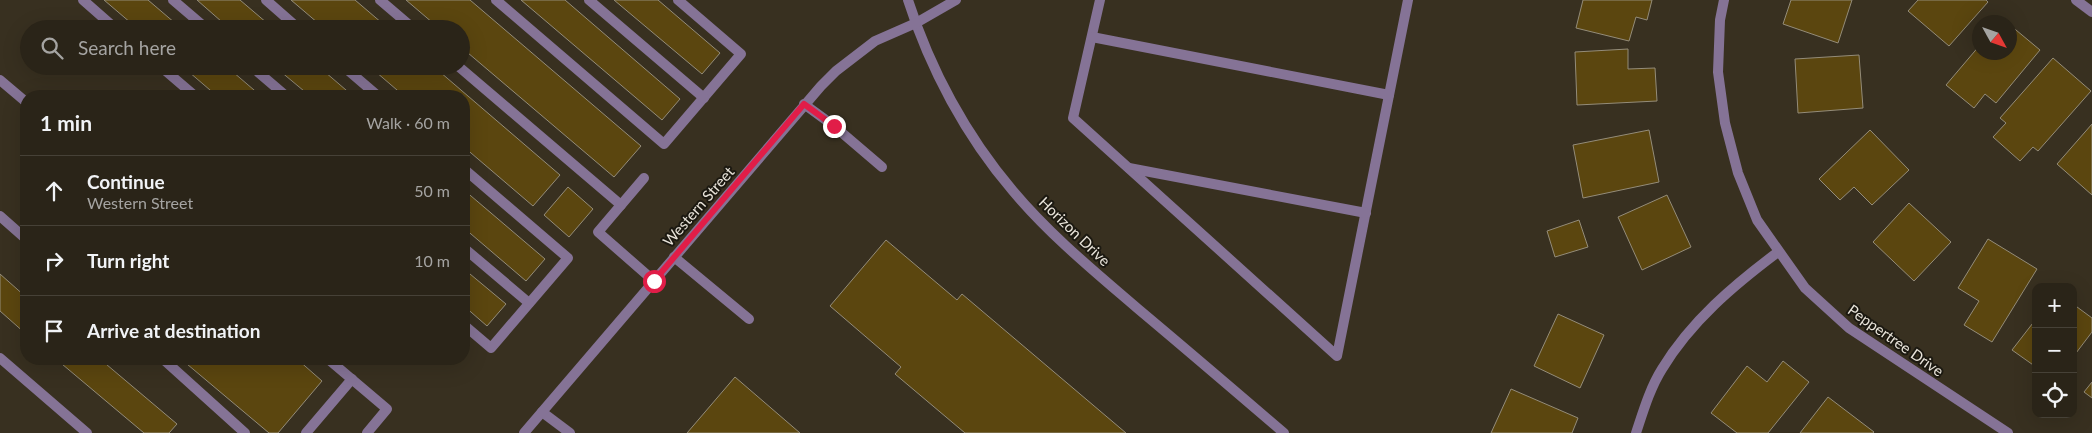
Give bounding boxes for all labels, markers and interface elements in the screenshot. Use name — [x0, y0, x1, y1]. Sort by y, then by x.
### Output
north arrow — [1972, 15, 2017, 60]
search box — [20, 20, 470, 75]
icon: search — [38, 34, 66, 62]
text: Search here — [78, 36, 176, 59]
text: 1 min — [40, 110, 92, 135]
text: Walk · 60 m — [366, 113, 450, 132]
route end — [823, 115, 846, 138]
street label: Western Street — [659, 162, 738, 249]
text: Continue — [87, 170, 165, 193]
icon: ahead — [40, 177, 68, 205]
text: 50 m — [414, 181, 450, 200]
text: Western Street — [87, 193, 193, 212]
street label: Horizon Drive — [1036, 193, 1114, 269]
icon: right — [40, 247, 68, 275]
text: Turn right — [87, 249, 169, 272]
text: 10 m — [414, 251, 450, 270]
route start — [643, 270, 666, 293]
map controls — [2032, 283, 2077, 418]
button: + — [2032, 283, 2077, 328]
street label: Peppertree Drive — [1845, 300, 1947, 380]
icon: arrive — [40, 317, 68, 345]
text: Arrive at destination — [87, 319, 260, 342]
button: − — [2032, 328, 2077, 373]
button: locate — [2032, 373, 2077, 418]

